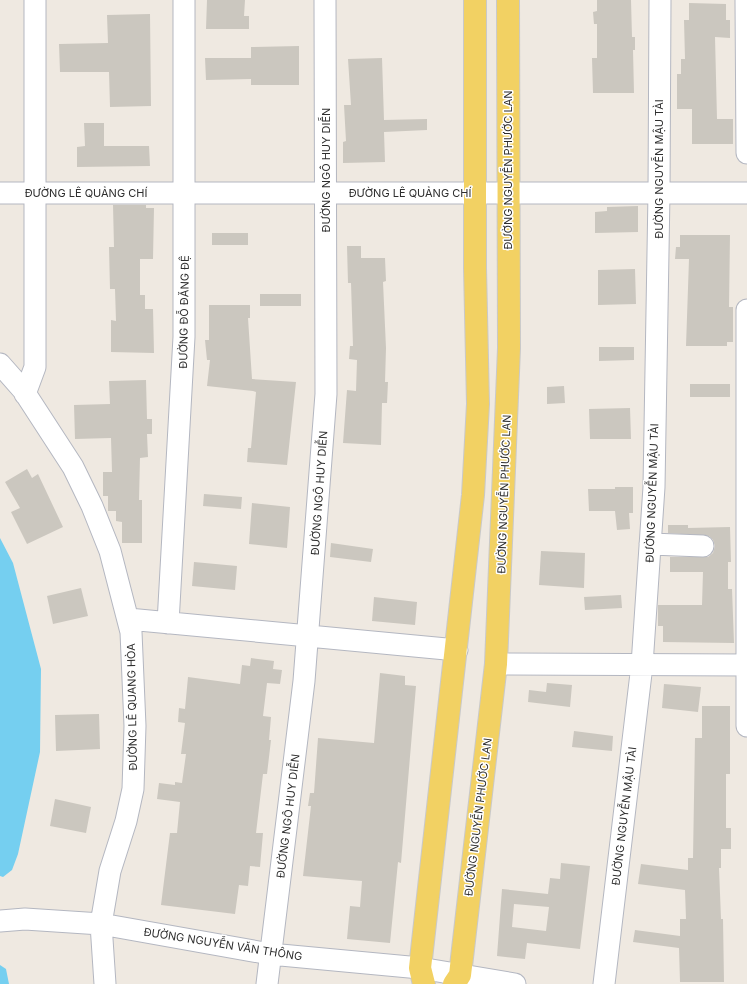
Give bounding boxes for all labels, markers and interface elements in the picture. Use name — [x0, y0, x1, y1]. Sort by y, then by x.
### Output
street label: ĐƯỜNG NGUYỄN PHƯỚC LAN — [499, 90, 515, 250]
street label: ĐƯỜNG NGUYỄN MẬU TÀI — [650, 99, 666, 239]
street label: ĐƯỜNG NGÔ HUY DIỄN — [317, 108, 333, 232]
street label: ĐƯỜNG LÊ QUẢNG CHÍ — [25, 186, 147, 200]
street label: ĐƯỜNG LÊ QUẢNG CHÍ — [349, 186, 471, 200]
street label: ĐƯỜNG ĐỖ ĐĂNG ĐỆ — [174, 255, 192, 369]
street label: ĐƯỜNG NGUYỄN PHƯỚC LAN — [492, 414, 514, 574]
street label: ĐƯỜNG NGUYỄN MẬU TÀI — [641, 423, 661, 563]
street label: ĐƯỜNG NGÔ HUY DIỄN — [306, 430, 330, 556]
street label: ĐƯỜNG LÊ QUANG HÒA — [124, 643, 140, 771]
street label: ĐƯỜNG NGUYỄN PHƯỚC LAN — [459, 737, 495, 897]
street label: ĐƯỜNG NGUYỄN MẬU TÀI — [607, 746, 639, 886]
street label: ĐƯỜNG NGÔ HUY DIỄN — [271, 753, 303, 879]
street label: ĐƯỜNG NGUYỄN VĂN THÔNG — [143, 923, 304, 963]

